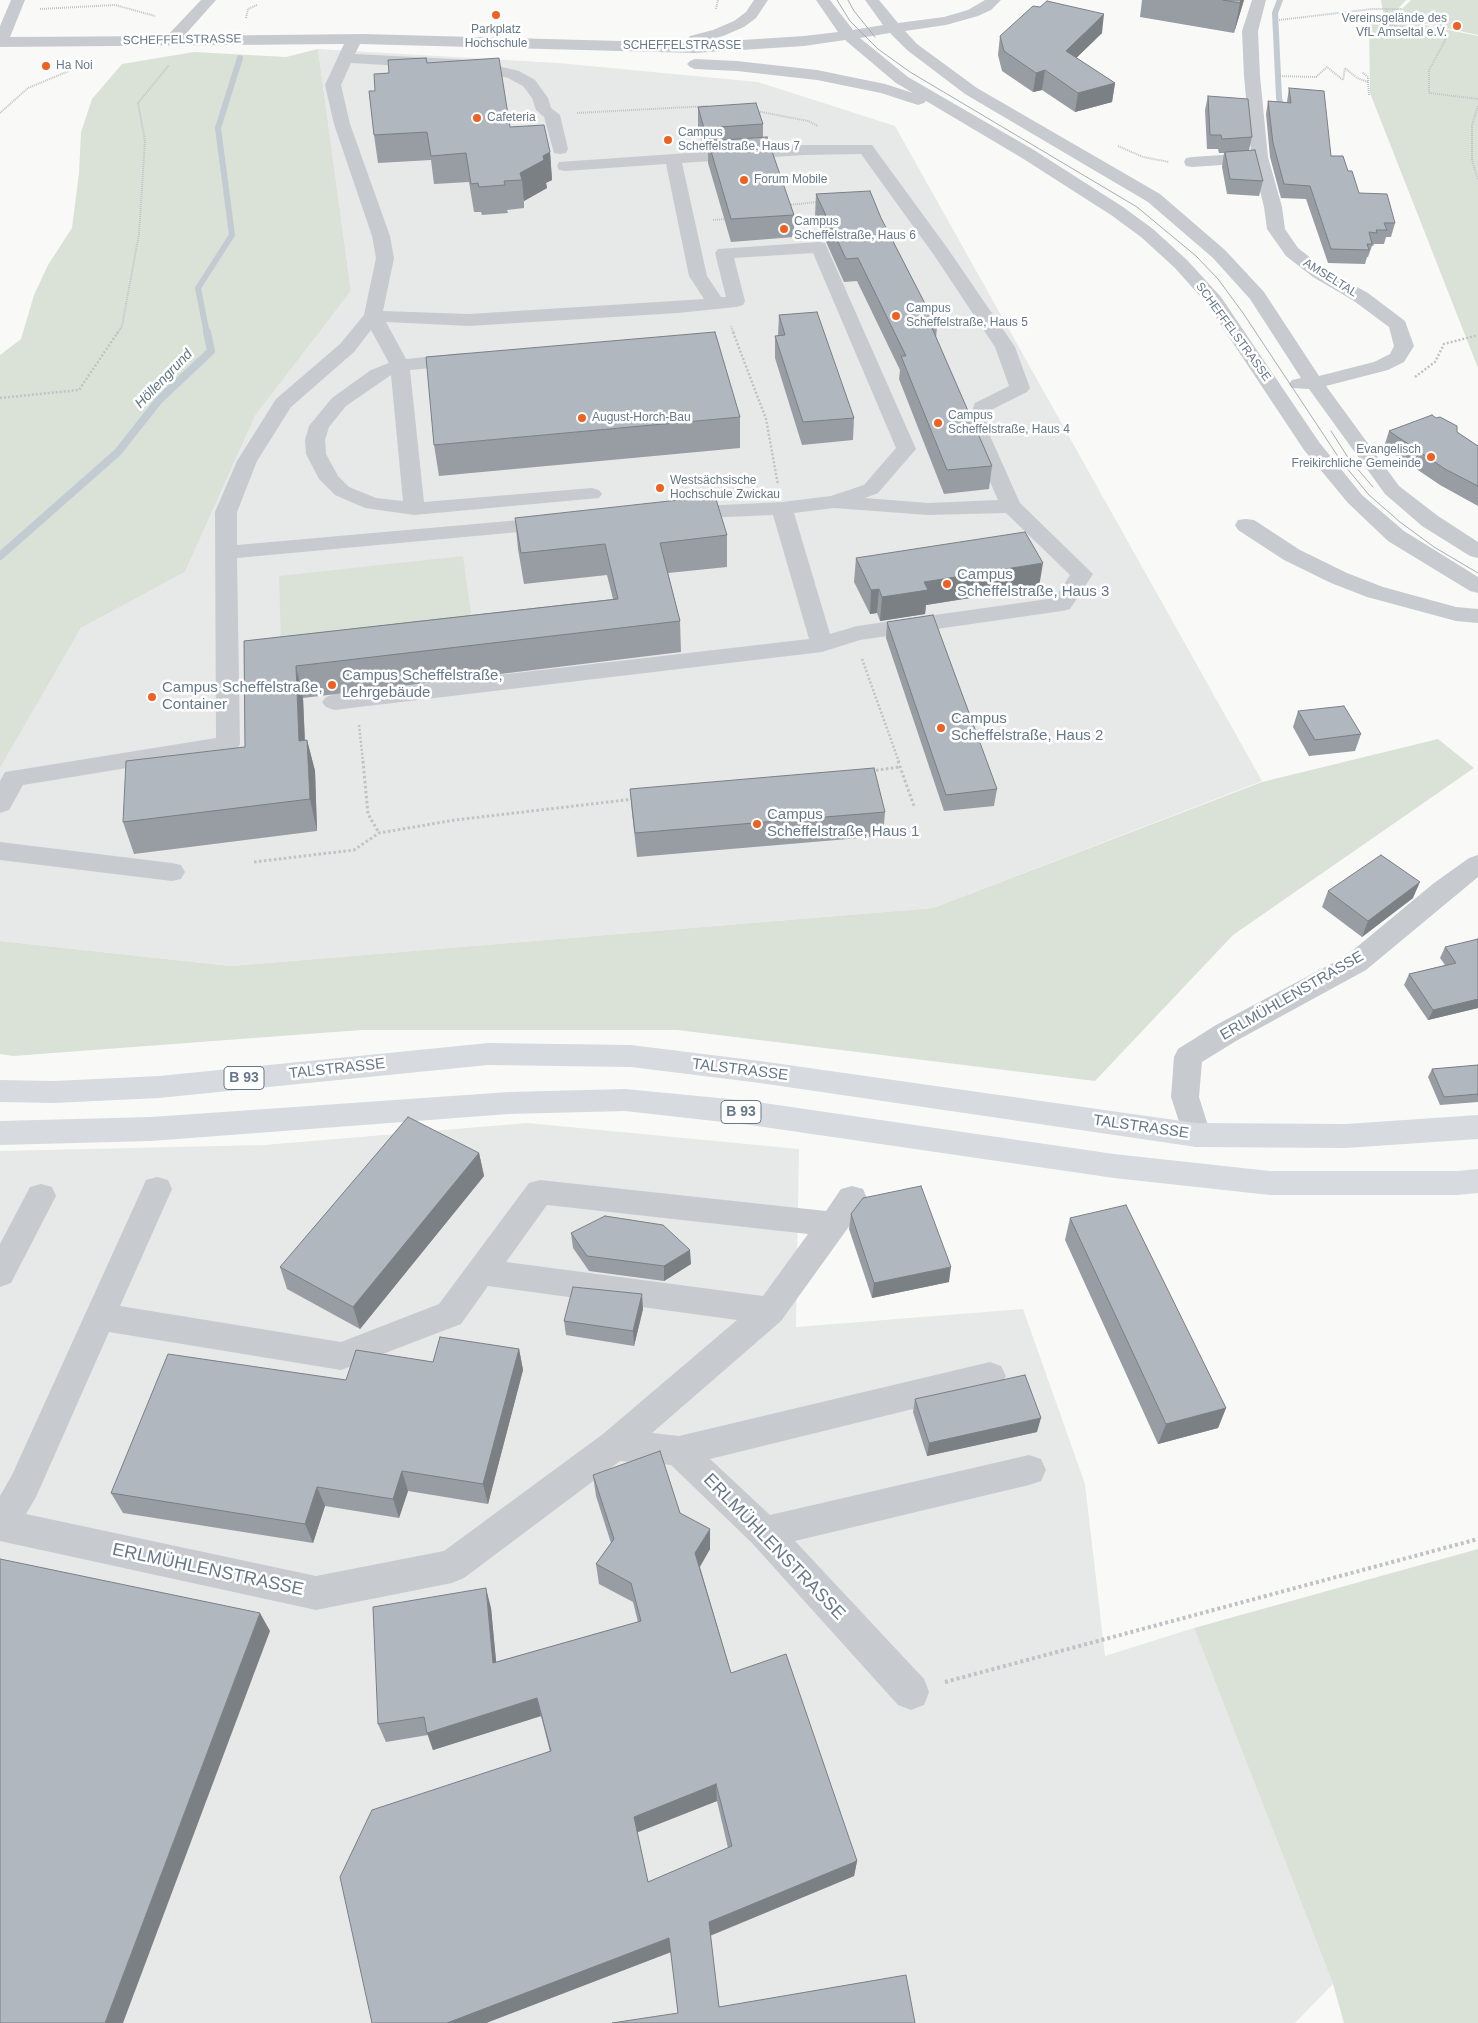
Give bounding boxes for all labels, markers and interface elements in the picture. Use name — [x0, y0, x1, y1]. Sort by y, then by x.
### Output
marker: Parkplatz Hochschule — [490, 9, 502, 21]
place label: Vereinsgelände des VfL Amseltal e.V. — [1342, 12, 1447, 40]
marker: Vereinsgelände des VfL Amseltal e.V. — [1451, 20, 1463, 32]
place label: Parkplatz Hochschule — [465, 23, 527, 51]
street label: SCHEFFELSTRASSE — [123, 32, 241, 48]
street label: SCHEFFELSTRASSE — [623, 39, 741, 53]
place label: Ha Noi — [56, 59, 93, 73]
marker: Ha Noi — [40, 60, 52, 72]
place label: Cafeteria — [487, 111, 536, 125]
marker: Cafeteria — [471, 112, 483, 124]
place label: Campus Scheffelstraße, Haus 7 — [678, 126, 800, 154]
marker: Campus Scheffelstraße, Haus 7 — [662, 134, 674, 146]
place label: Forum Mobile — [754, 173, 827, 187]
marker: Forum Mobile — [738, 174, 750, 186]
place label: Campus Scheffelstraße, Haus 6 — [794, 215, 916, 243]
marker: Campus Scheffelstraße, Haus 6 — [778, 223, 790, 235]
street label: AMSELTAL — [1300, 256, 1360, 300]
street label: SCHEFFELSTRASSE — [1192, 280, 1274, 384]
place label: Campus Scheffelstraße, Haus 5 — [906, 302, 1028, 330]
marker: Campus Scheffelstraße, Haus 5 — [890, 310, 902, 322]
water label: Höllengrund — [132, 346, 196, 412]
place label: Campus Scheffelstraße, Haus 4 — [948, 409, 1070, 437]
place label: August-Horch-Bau — [592, 411, 691, 425]
marker: August-Horch-Bau — [576, 412, 588, 424]
marker: Campus Scheffelstraße, Haus 4 — [932, 417, 944, 429]
place label: Evangelisch Freikirchliche Gemeinde — [1292, 443, 1421, 471]
marker: Evangelisch Freikirchliche Gemeinde — [1425, 451, 1437, 463]
place label: Westsächsische Hochschule Zwickau — [670, 474, 780, 502]
marker: Westsächsische Hochschule Zwickau — [654, 482, 666, 494]
place label: Campus Scheffelstraße, Haus 3 — [957, 566, 1109, 601]
marker: Campus Scheffelstraße, Haus 3 — [941, 578, 953, 590]
place label: Campus Scheffelstraße, Lehrgebäude — [342, 667, 503, 702]
place label: Campus Scheffelstraße, Container — [162, 679, 323, 714]
marker: Campus Scheffelstraße, Lehrgebäude — [326, 679, 338, 691]
marker: Campus Scheffelstraße, Container — [146, 691, 158, 703]
place label: Campus Scheffelstraße, Haus 2 — [951, 710, 1103, 745]
marker: Campus Scheffelstraße, Haus 2 — [935, 722, 947, 734]
place label: Campus Scheffelstraße, Haus 1 — [767, 806, 919, 841]
marker: Campus Scheffelstraße, Haus 1 — [751, 818, 763, 830]
street label: ERLMÜHLENSTRASSE — [1217, 948, 1367, 1044]
street label: TALSTRASSE — [288, 1055, 386, 1083]
street label: TALSTRASSE — [691, 1055, 789, 1085]
road number: B 93 — [224, 1066, 264, 1090]
road number: B 93 — [721, 1100, 761, 1124]
street label: TALSTRASSE — [1092, 1111, 1190, 1143]
street label: ERLMÜHLENSTRASSE — [698, 1469, 850, 1625]
street label: ERLMÜHLENSTRASSE — [110, 1539, 306, 1601]

